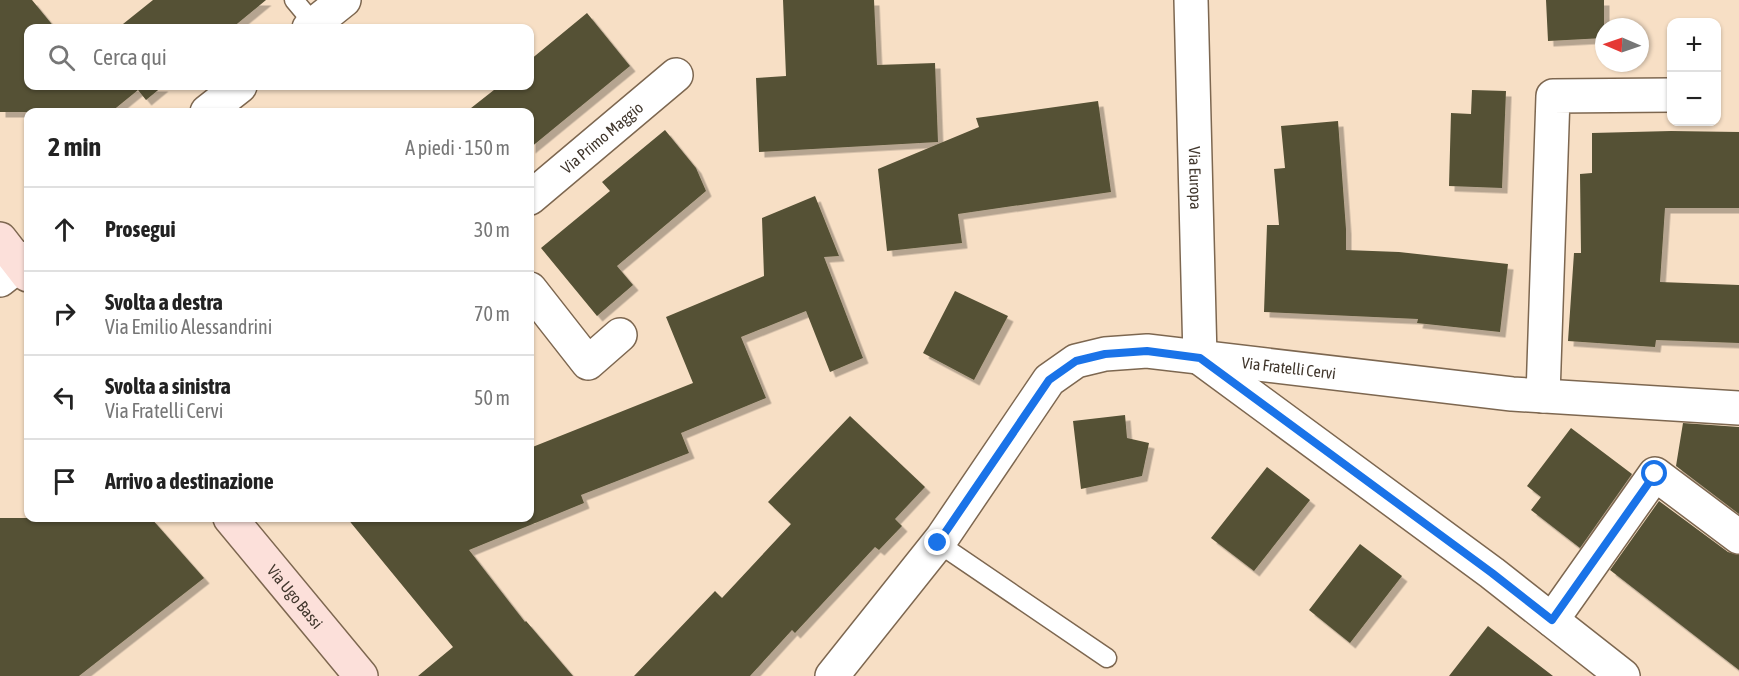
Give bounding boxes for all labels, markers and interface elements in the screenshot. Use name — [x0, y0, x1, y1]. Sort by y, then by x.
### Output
north arrow — [1595, 18, 1649, 72]
map controls — [1667, 18, 1721, 126]
button: + — [1667, 18, 1721, 72]
search box — [24, 24, 534, 90]
icon: search — [45, 41, 78, 74]
text: Cerca qui — [93, 44, 167, 70]
button: − — [1667, 72, 1721, 126]
street label: Via Primo Maggio — [557, 98, 647, 177]
text: 2 min — [48, 132, 101, 162]
text: A piedi · 150 m — [405, 136, 510, 159]
street label: Via Europa — [1186, 146, 1205, 210]
icon: ahead — [48, 213, 81, 246]
text: Prosegui — [105, 216, 176, 242]
text: 30 m — [474, 218, 510, 241]
text: Svolta a destra — [105, 289, 223, 315]
icon: right — [48, 297, 81, 330]
text: 70 m — [474, 302, 510, 325]
text: Via Emilio Alessandrini — [105, 315, 272, 338]
street label: Via Fratelli Cervi — [1241, 353, 1337, 382]
text: Svolta a sinistra — [105, 373, 231, 399]
icon: left — [48, 381, 81, 414]
text: 50 m — [474, 386, 510, 409]
text: Via Fratelli Cervi — [105, 399, 223, 422]
route start — [1641, 460, 1667, 486]
icon: arrive — [48, 465, 81, 498]
text: Arrivo a destinazione — [105, 468, 274, 494]
route end — [924, 529, 950, 555]
street label: Via Ugo Bassi — [264, 561, 327, 632]

